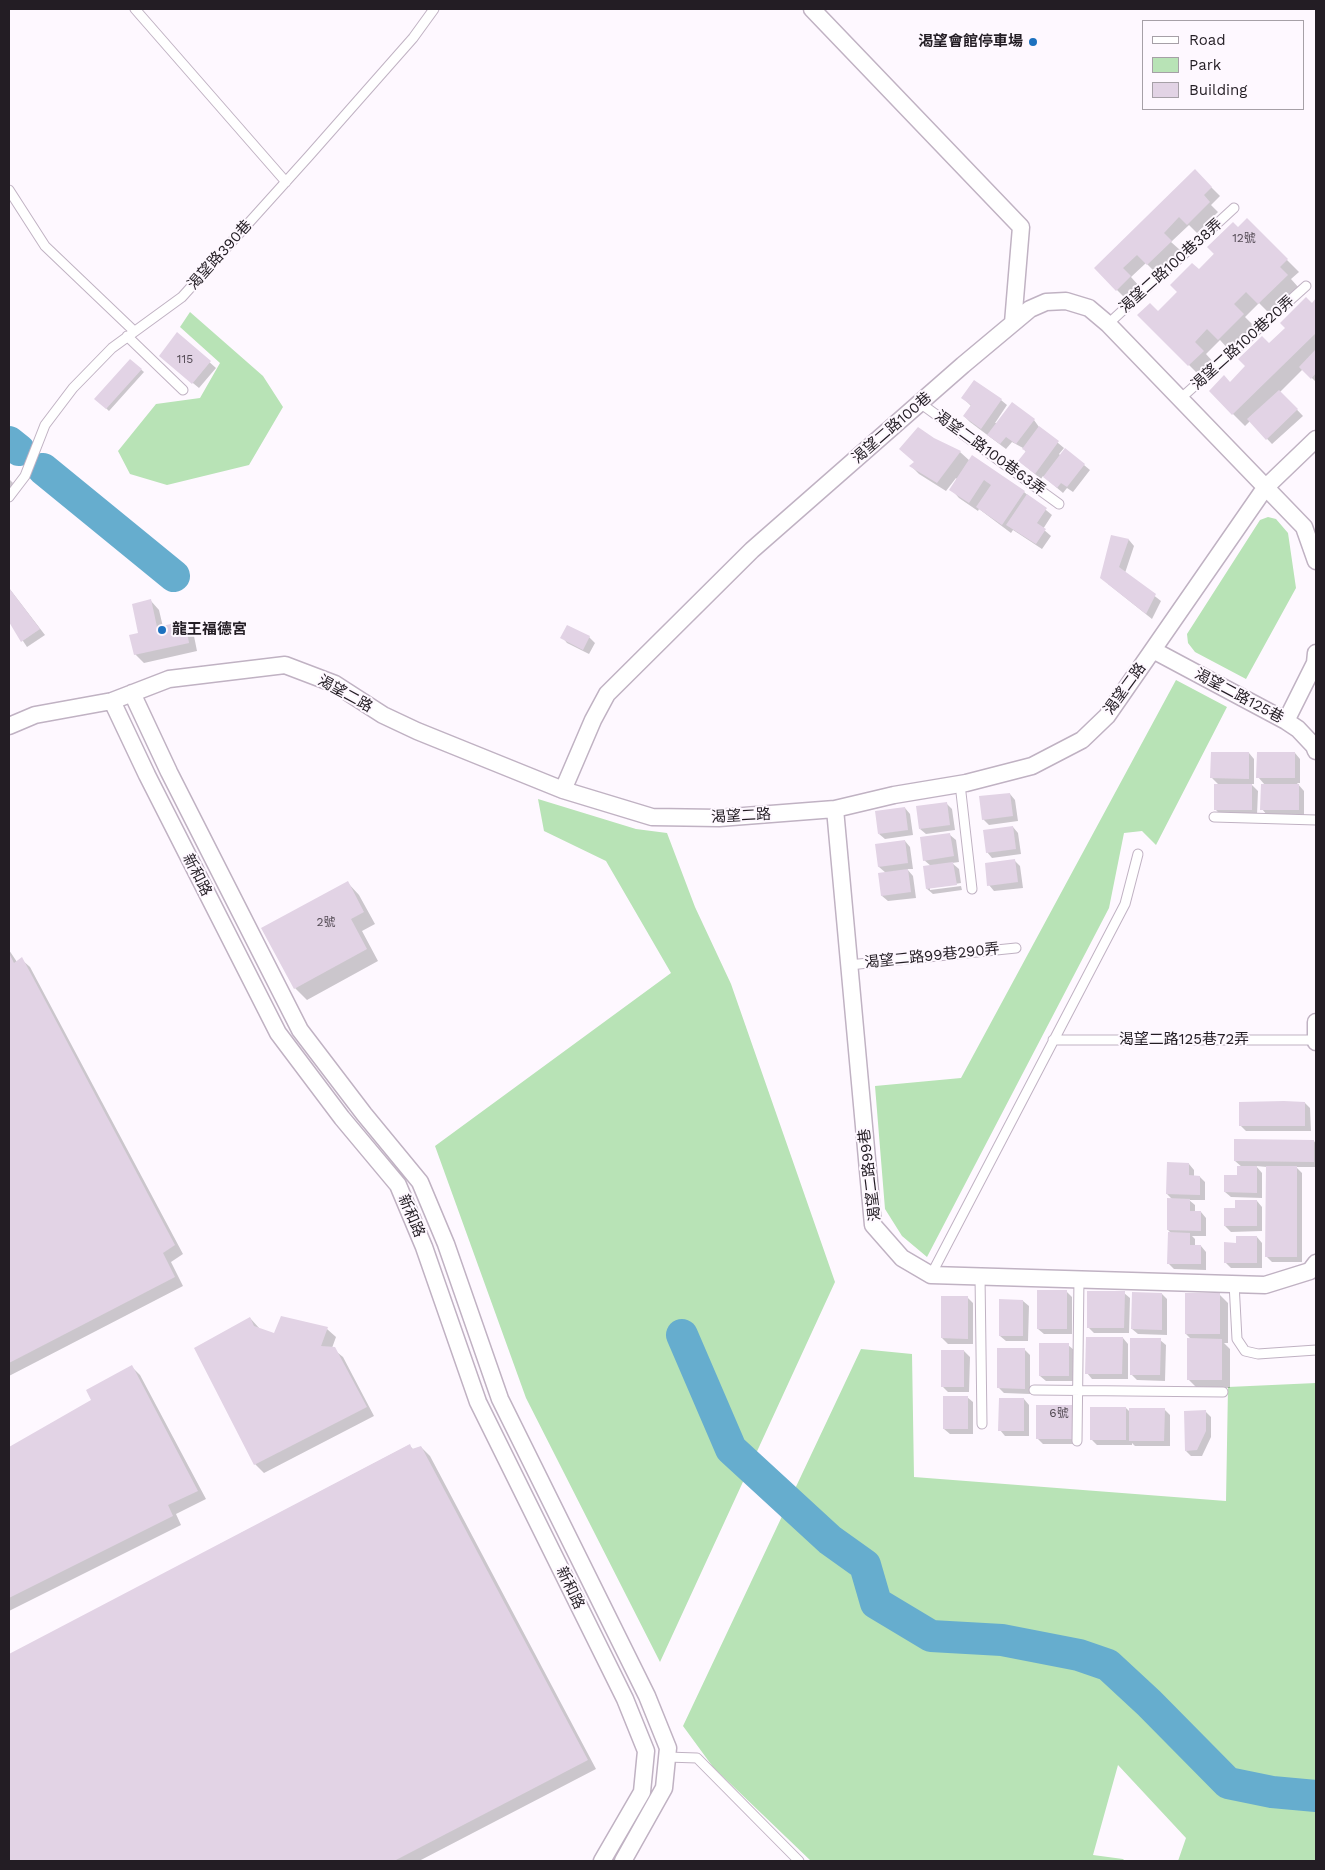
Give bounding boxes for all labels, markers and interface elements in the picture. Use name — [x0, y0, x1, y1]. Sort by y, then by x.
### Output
legend — [1142, 20, 1305, 110]
text: Road — [1189, 31, 1226, 49]
place label: 渴望會館停車場 — [918, 33, 1023, 51]
marker: 渴望會館停車場 — [1027, 36, 1039, 48]
text: Park — [1189, 56, 1221, 74]
text: Building — [1189, 81, 1247, 99]
street label: 渴望二路100巷38弄 — [1116, 215, 1226, 317]
street label: 渴望路390巷 — [184, 217, 256, 293]
house number: 12號 — [1232, 231, 1256, 245]
street label: 渴望二路100巷20弄 — [1188, 292, 1298, 394]
house number: 115 — [177, 352, 193, 366]
street label: 渴望二路100巷 — [849, 389, 935, 467]
street label: 渴望二路100巷63弄 — [931, 407, 1049, 499]
place label: 龍王福德宮 — [172, 621, 247, 639]
marker: 龍王福德宮 — [156, 624, 168, 636]
street label: 渴望二路 — [1100, 659, 1150, 719]
street label: 渴望二路125巷 — [1191, 665, 1287, 727]
street label: 渴望二路 — [314, 672, 376, 716]
street label: 渴望二路 — [711, 805, 771, 827]
street label: 新和路 — [179, 851, 215, 899]
house number: 2號 — [317, 915, 335, 929]
street label: 渴望二路99巷290弄 — [864, 940, 1000, 972]
street label: 渴望二路125巷72弄 — [1119, 1031, 1249, 1049]
street label: 渴望二路99巷 — [855, 1127, 885, 1223]
street label: 新和路 — [394, 1192, 428, 1240]
house number: 6號 — [1049, 1406, 1069, 1420]
street label: 新和路 — [552, 1564, 588, 1612]

